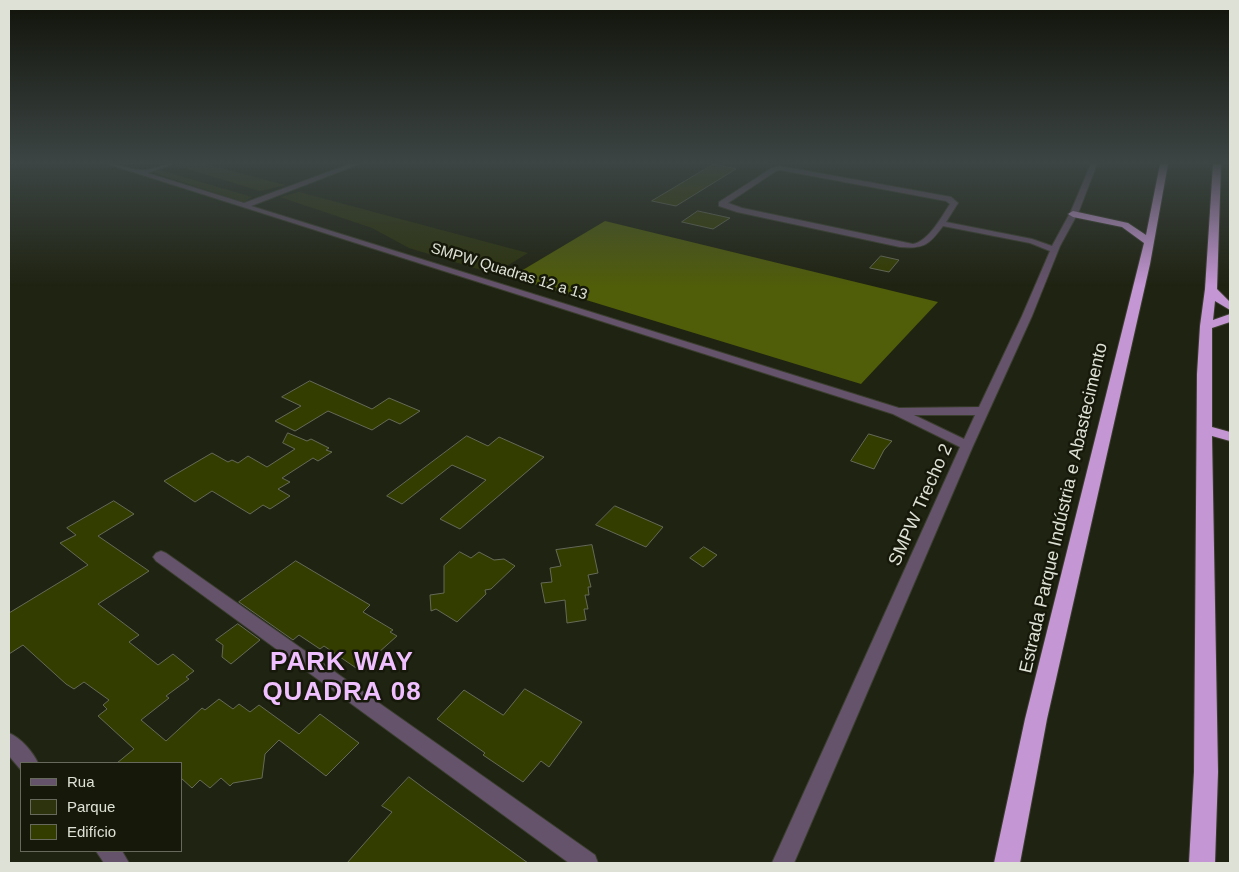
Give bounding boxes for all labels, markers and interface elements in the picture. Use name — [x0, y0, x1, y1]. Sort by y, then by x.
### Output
street label: SMPW Quadras 12 a 13 — [429, 240, 589, 304]
street label: Estrada Parque Indústria e Abastecimento — [1015, 341, 1113, 675]
street label: SMPW Trecho 2 — [884, 441, 958, 569]
district label: PARK WAY QUADRA 08 — [261, 647, 423, 708]
legend — [20, 762, 182, 852]
text: Rua — [67, 773, 95, 790]
text: Parque — [67, 798, 115, 815]
text: Edifício — [67, 823, 116, 840]

